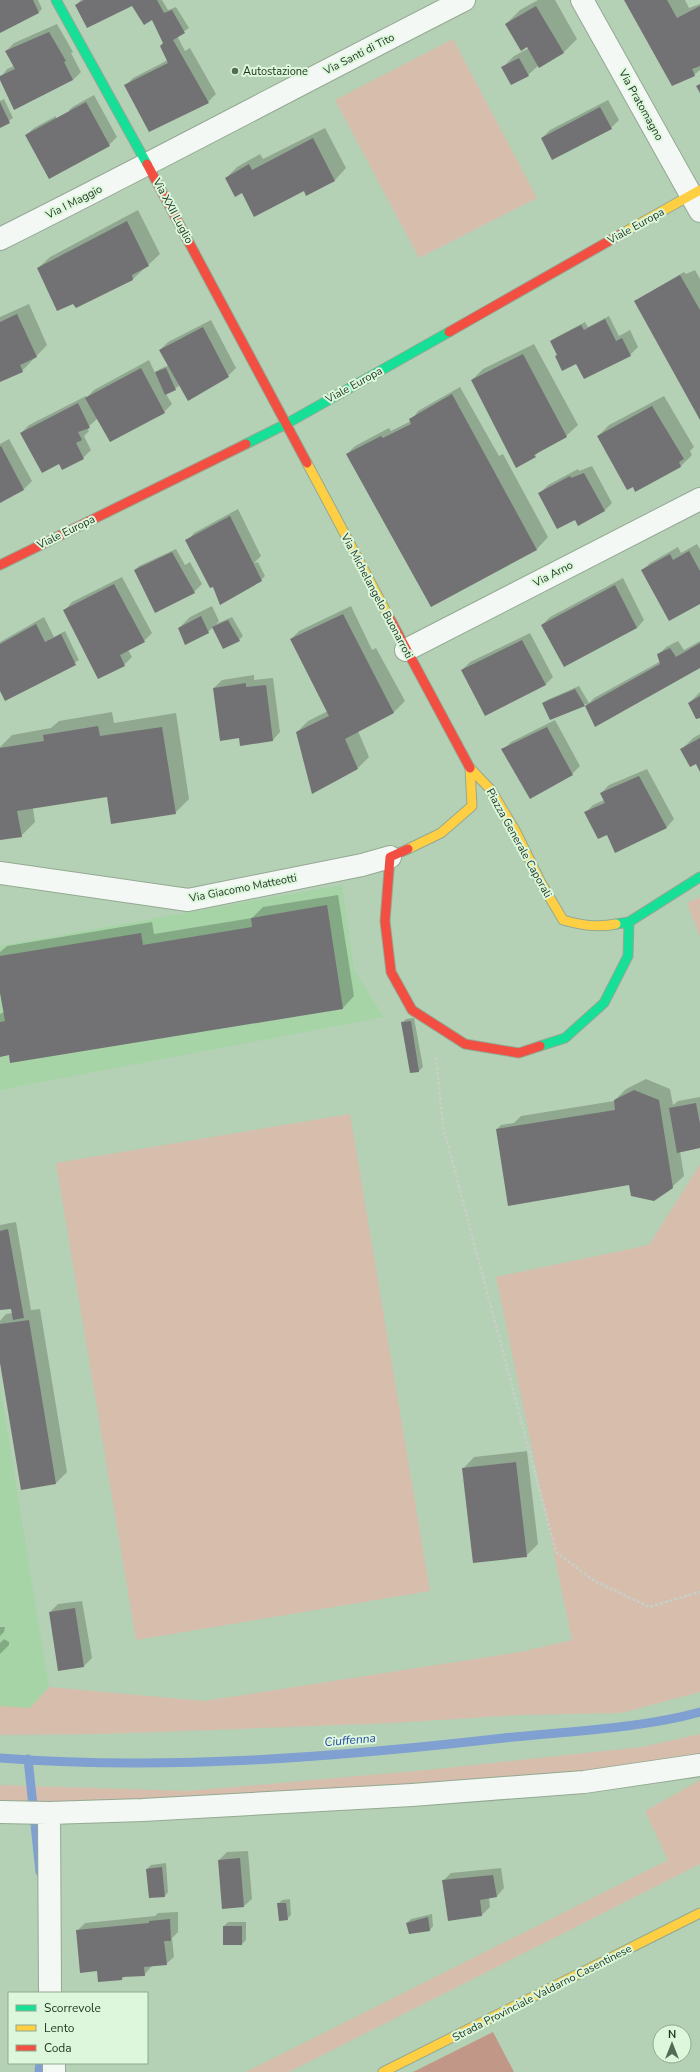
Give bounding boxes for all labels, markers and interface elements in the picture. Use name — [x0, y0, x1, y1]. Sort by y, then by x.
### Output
street label: Via Santi di Tito — [320, 30, 397, 79]
place label: Autostazione — [243, 64, 308, 79]
marker: Autostazione — [230, 66, 240, 76]
street label: Via Pratomagno — [615, 66, 667, 143]
street label: Via XXII Luglio — [149, 175, 197, 246]
street label: Via I Maggio — [42, 181, 105, 223]
street label: Viale Europa — [604, 204, 667, 248]
street label: Viale Europa — [322, 363, 385, 407]
street label: Viale Europa — [34, 511, 98, 553]
street label: Via Michelangelo Buonarroti — [337, 530, 416, 661]
street label: Via Arno — [529, 558, 576, 591]
street label: Piazza Generale Caporali — [483, 786, 555, 900]
street label: Via Giacomo Matteotti — [187, 870, 298, 906]
water label: Ciuffenna — [324, 1730, 376, 1750]
street label: Strada Provinciale Valdarno Casentinese — [450, 1941, 634, 2045]
legend — [8, 1992, 148, 2064]
text: Scorrevole — [44, 2000, 101, 2016]
text: Lento — [44, 2020, 75, 2036]
north arrow — [652, 2024, 692, 2064]
text: N — [668, 2027, 676, 2042]
text: Coda — [44, 2040, 72, 2056]

